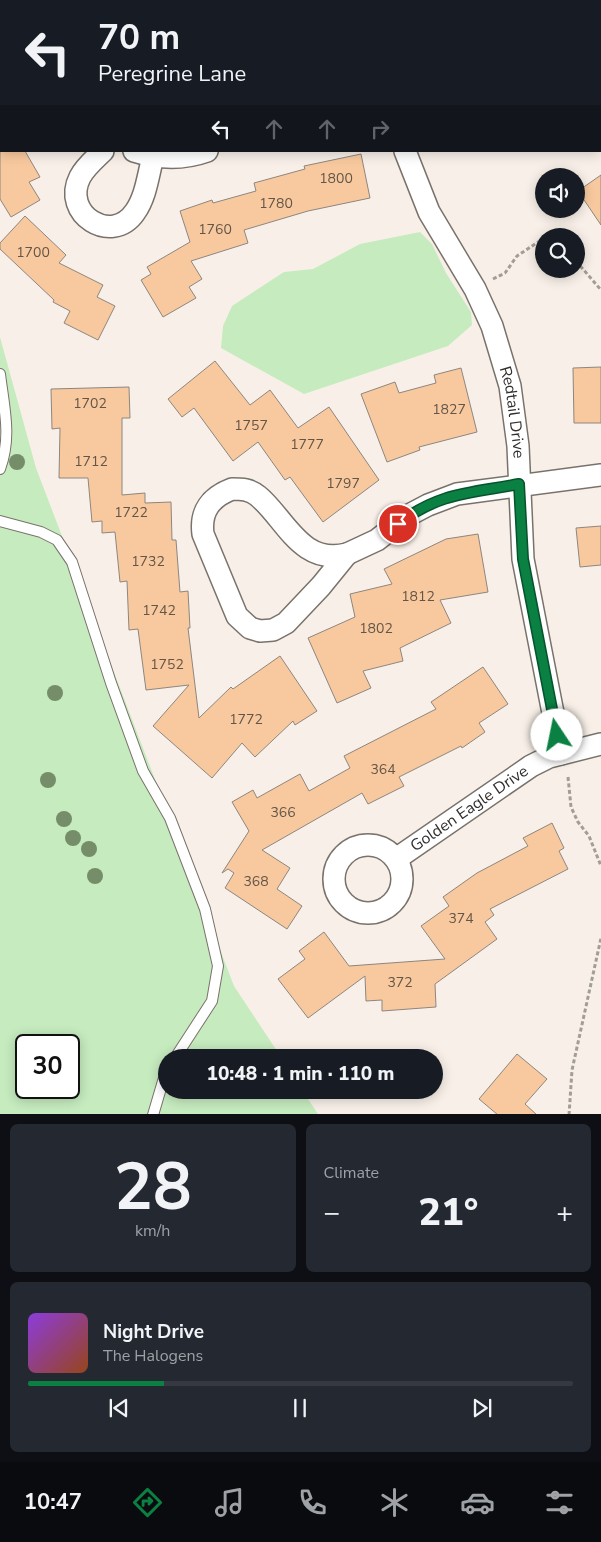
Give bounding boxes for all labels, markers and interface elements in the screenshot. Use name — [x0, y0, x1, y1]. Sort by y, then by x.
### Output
text: 70 m — [98, 14, 180, 61]
icon: left — [15, 20, 80, 85]
text: Peregrine Lane — [98, 59, 246, 89]
icon: left — [207, 115, 235, 143]
icon: ahead — [260, 115, 288, 143]
icon: ahead — [313, 115, 341, 143]
icon: right — [366, 115, 394, 143]
map controls — [535, 168, 585, 278]
button: sound — [535, 168, 585, 218]
house number: 1800 — [319, 169, 353, 188]
house number: 1780 — [259, 194, 293, 213]
house number: 1760 — [198, 220, 232, 239]
button: search — [535, 228, 585, 278]
house number: 1700 — [16, 243, 50, 262]
street label: Redtail Drive — [494, 364, 530, 459]
house number: 1702 — [73, 394, 107, 413]
house number: 1827 — [432, 400, 466, 419]
house number: 1757 — [234, 416, 268, 435]
house number: 1777 — [290, 435, 324, 454]
house number: 1712 — [74, 452, 108, 471]
house number: 1797 — [326, 474, 360, 493]
house number: 1722 — [114, 503, 148, 522]
pin — [377, 503, 419, 545]
icon: arrive — [384, 510, 412, 538]
house number: 1732 — [131, 552, 165, 571]
house number: 1812 — [401, 587, 435, 606]
house number: 1742 — [142, 601, 176, 620]
house number: 1802 — [359, 619, 393, 638]
house number: 1752 — [150, 655, 184, 674]
position arrow — [530, 708, 582, 760]
house number: 1772 — [229, 710, 263, 729]
house number: 364 — [370, 760, 396, 779]
street label: Golden Eagle Drive — [406, 760, 533, 857]
house number: 366 — [270, 803, 296, 822]
house number: 368 — [243, 872, 269, 891]
house number: 374 — [448, 909, 474, 928]
house number: 372 — [387, 973, 413, 992]
speed limit sign: 30 — [15, 1034, 80, 1099]
text: 10:48 · 1 min · 110 m — [207, 1061, 394, 1087]
text: 28 — [114, 1143, 192, 1232]
text: Climate — [324, 1162, 379, 1184]
text: 21° — [418, 1187, 478, 1238]
text: − — [324, 1194, 340, 1232]
text: + — [556, 1194, 573, 1232]
text: km/h — [135, 1220, 170, 1242]
text: Night Drive — [103, 1319, 204, 1345]
text: The Halogens — [103, 1345, 203, 1367]
icon: previous — [105, 1394, 133, 1422]
icon: pause — [286, 1394, 314, 1422]
icon: next — [468, 1394, 496, 1422]
icon: directions — [130, 1485, 165, 1520]
icon: music — [212, 1485, 247, 1520]
icon: phone — [295, 1485, 330, 1520]
icon: climate — [377, 1485, 412, 1520]
icon: car — [460, 1485, 495, 1520]
icon: filters — [542, 1485, 577, 1520]
text: 10:47 — [24, 1487, 82, 1517]

